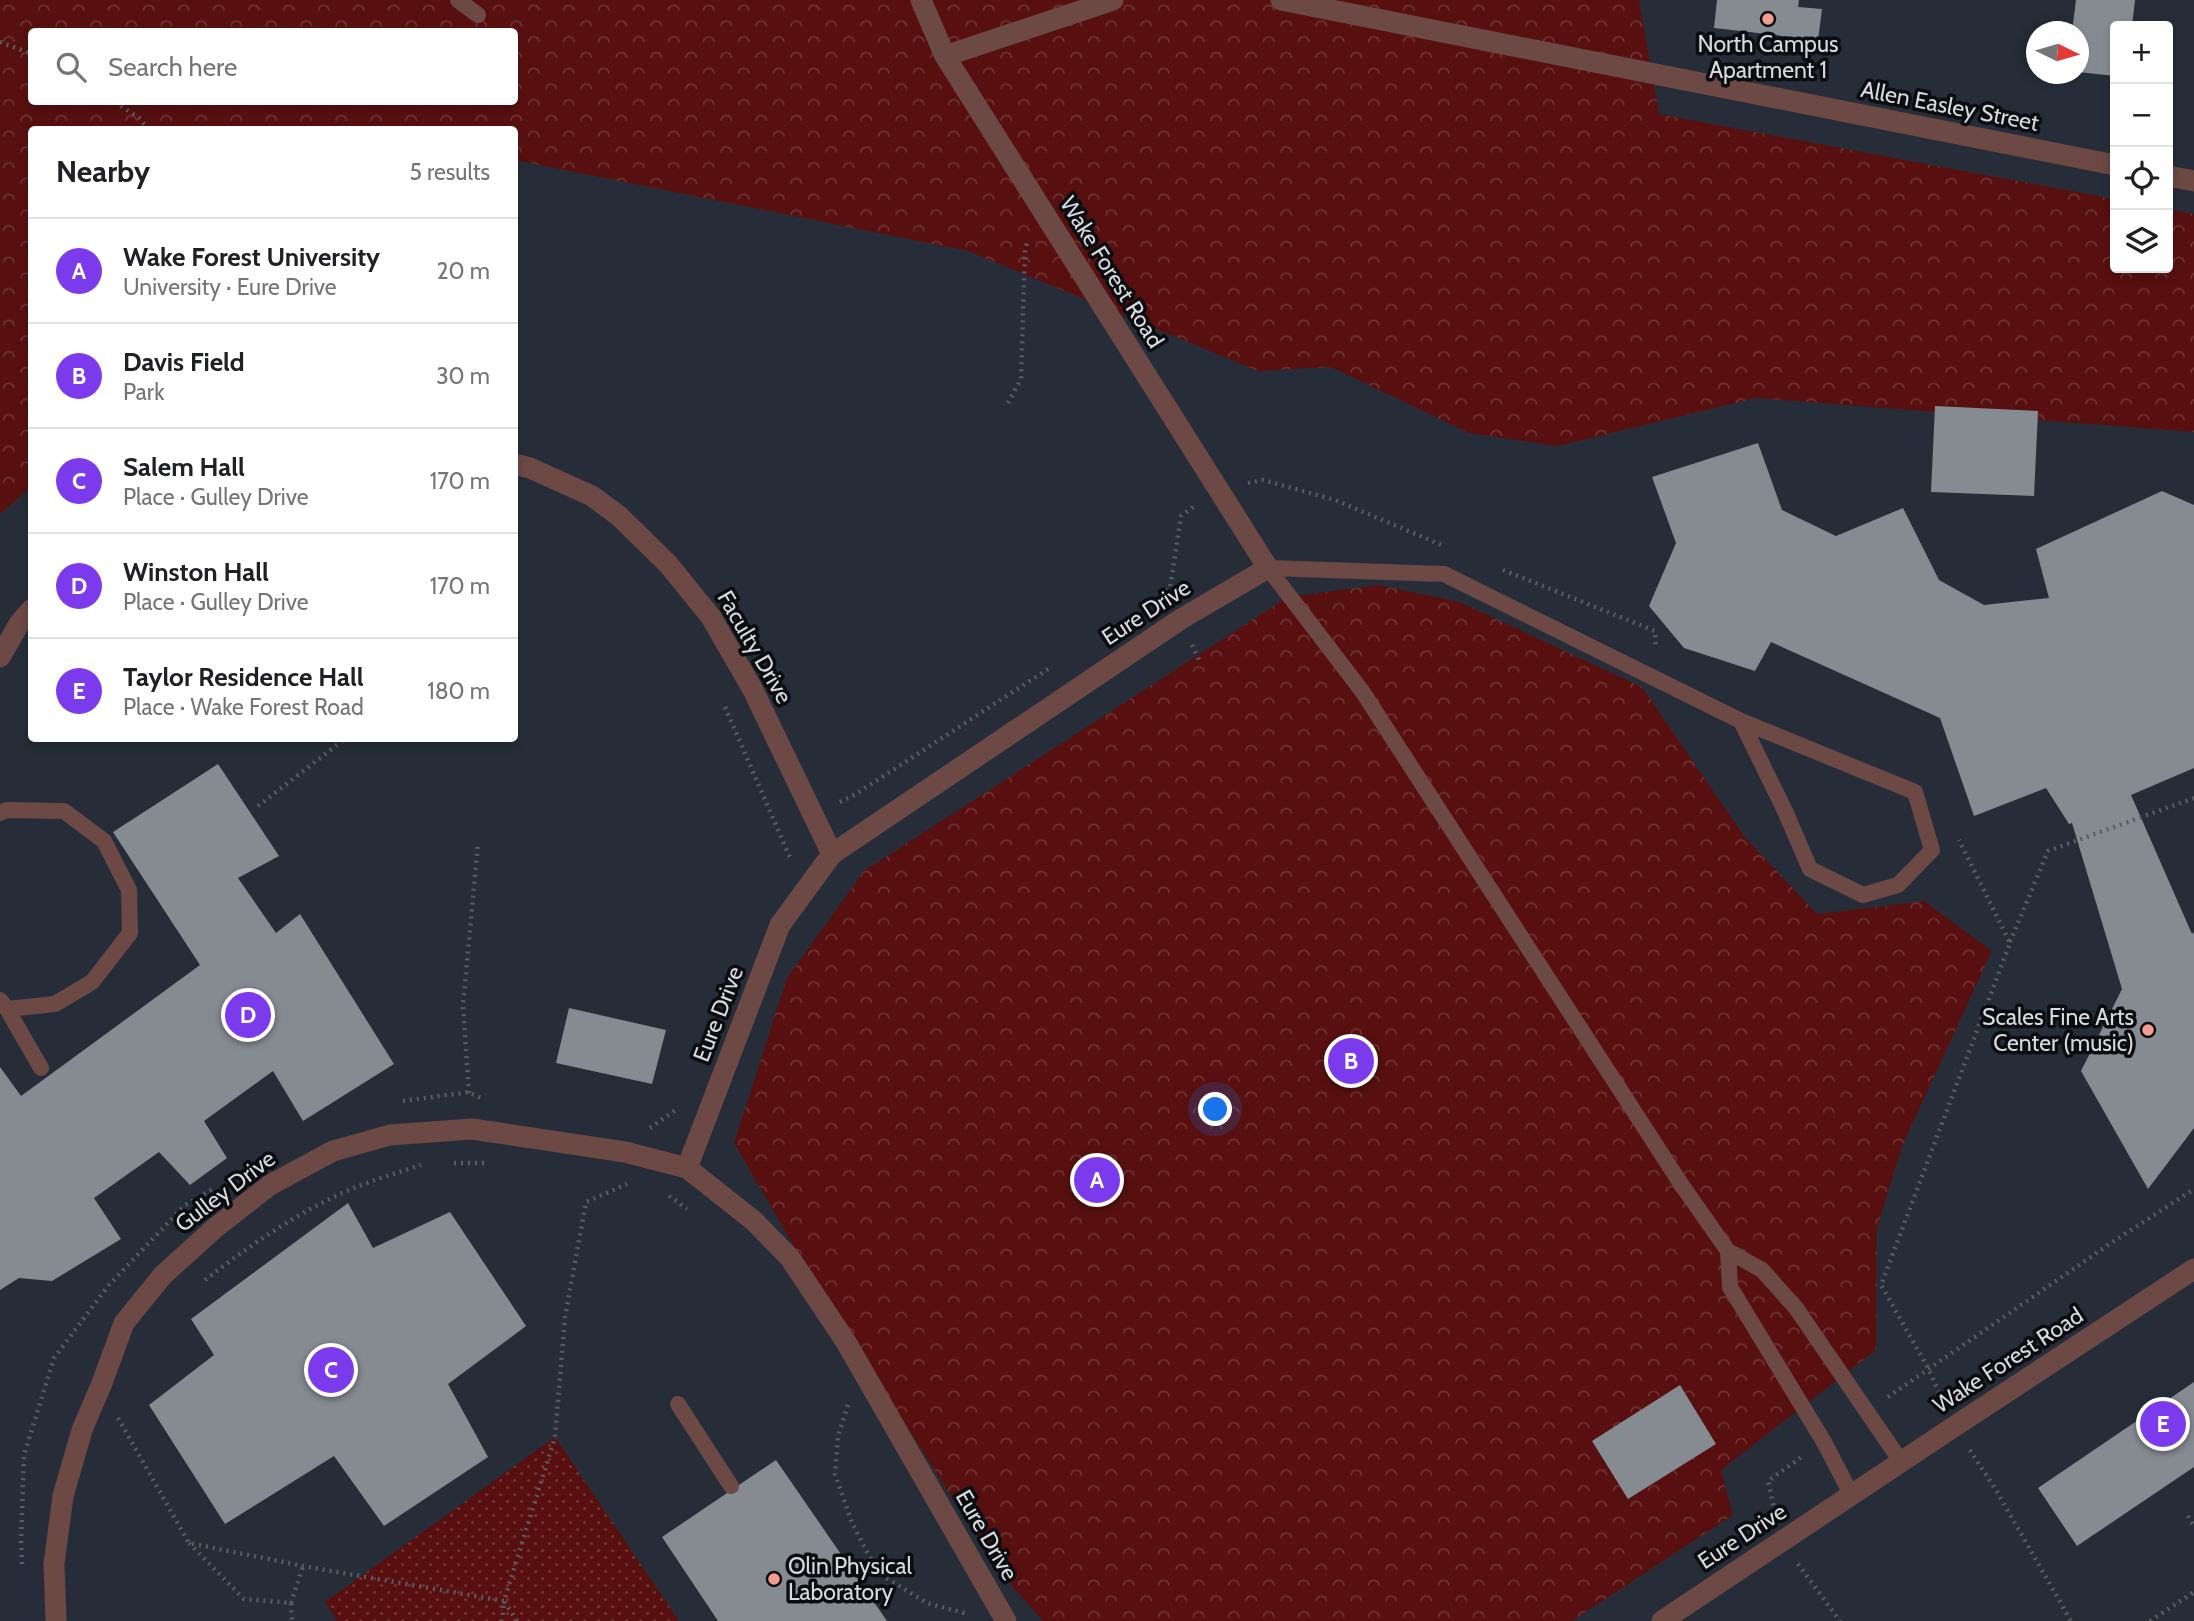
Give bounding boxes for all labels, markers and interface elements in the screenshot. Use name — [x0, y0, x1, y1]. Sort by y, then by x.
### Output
marker: North Campus Apartment 1 — [1760, 11, 1776, 27]
north arrow — [2026, 21, 2089, 84]
map controls — [2110, 21, 2173, 273]
button: + — [2110, 21, 2173, 84]
search box — [28, 28, 518, 105]
place label: North Campus Apartment 1 — [1698, 30, 1838, 84]
icon: search — [52, 48, 90, 86]
text: Search here — [108, 51, 237, 83]
street label: Allen Easley Street — [1859, 75, 2042, 137]
button: − — [2110, 84, 2173, 147]
button: locate — [2110, 147, 2173, 210]
text: Nearby — [56, 153, 150, 190]
text: 5 results — [409, 158, 490, 186]
street label: Wake Forest Road — [1054, 191, 1170, 353]
button: layers — [2110, 210, 2173, 273]
text: Wake Forest University — [123, 241, 380, 273]
text: A — [72, 257, 86, 285]
text: 20 m — [437, 257, 490, 285]
text: University · Eure Drive — [123, 273, 337, 301]
text: Davis Field — [123, 346, 245, 378]
text: B — [72, 362, 86, 390]
text: 30 m — [436, 362, 490, 390]
text: Park — [123, 378, 164, 406]
text: Salem Hall — [123, 451, 245, 483]
text: C — [72, 467, 86, 495]
text: 170 m — [430, 467, 490, 495]
text: Place · Gulley Drive — [123, 483, 309, 511]
text: Winston Hall — [123, 556, 269, 588]
text: D — [71, 572, 87, 600]
text: 170 m — [430, 572, 490, 600]
street label: Eure Drive — [1096, 573, 1196, 651]
street label: Faculty Drive — [711, 586, 799, 709]
text: Place · Gulley Drive — [123, 588, 309, 616]
text: Taylor Residence Hall — [123, 661, 364, 693]
text: E — [72, 677, 86, 705]
text: 180 m — [427, 677, 490, 705]
text: Place · Wake Forest Road — [123, 693, 364, 721]
street label: Eure Drive — [687, 962, 749, 1066]
pin: D — [225, 989, 271, 1041]
place label: Scales Fine Arts Center (music) — [1982, 1003, 2134, 1057]
marker: Scales Fine Arts Center (music) — [2140, 1022, 2156, 1038]
pin: B — [1328, 1035, 1374, 1087]
your location — [1198, 1092, 1232, 1126]
street label: Gulley Drive — [169, 1144, 281, 1238]
pin: A — [1074, 1154, 1120, 1206]
street label: Wake Forest Road — [1928, 1301, 2088, 1419]
pin: C — [308, 1344, 354, 1396]
pin: E — [2140, 1398, 2186, 1450]
street label: Eure Drive — [950, 1485, 1024, 1585]
street label: Eure Drive — [1692, 1497, 1792, 1575]
place label: Olin Physical Laboratory — [788, 1552, 912, 1606]
marker: Olin Physical Laboratory — [766, 1571, 782, 1587]

